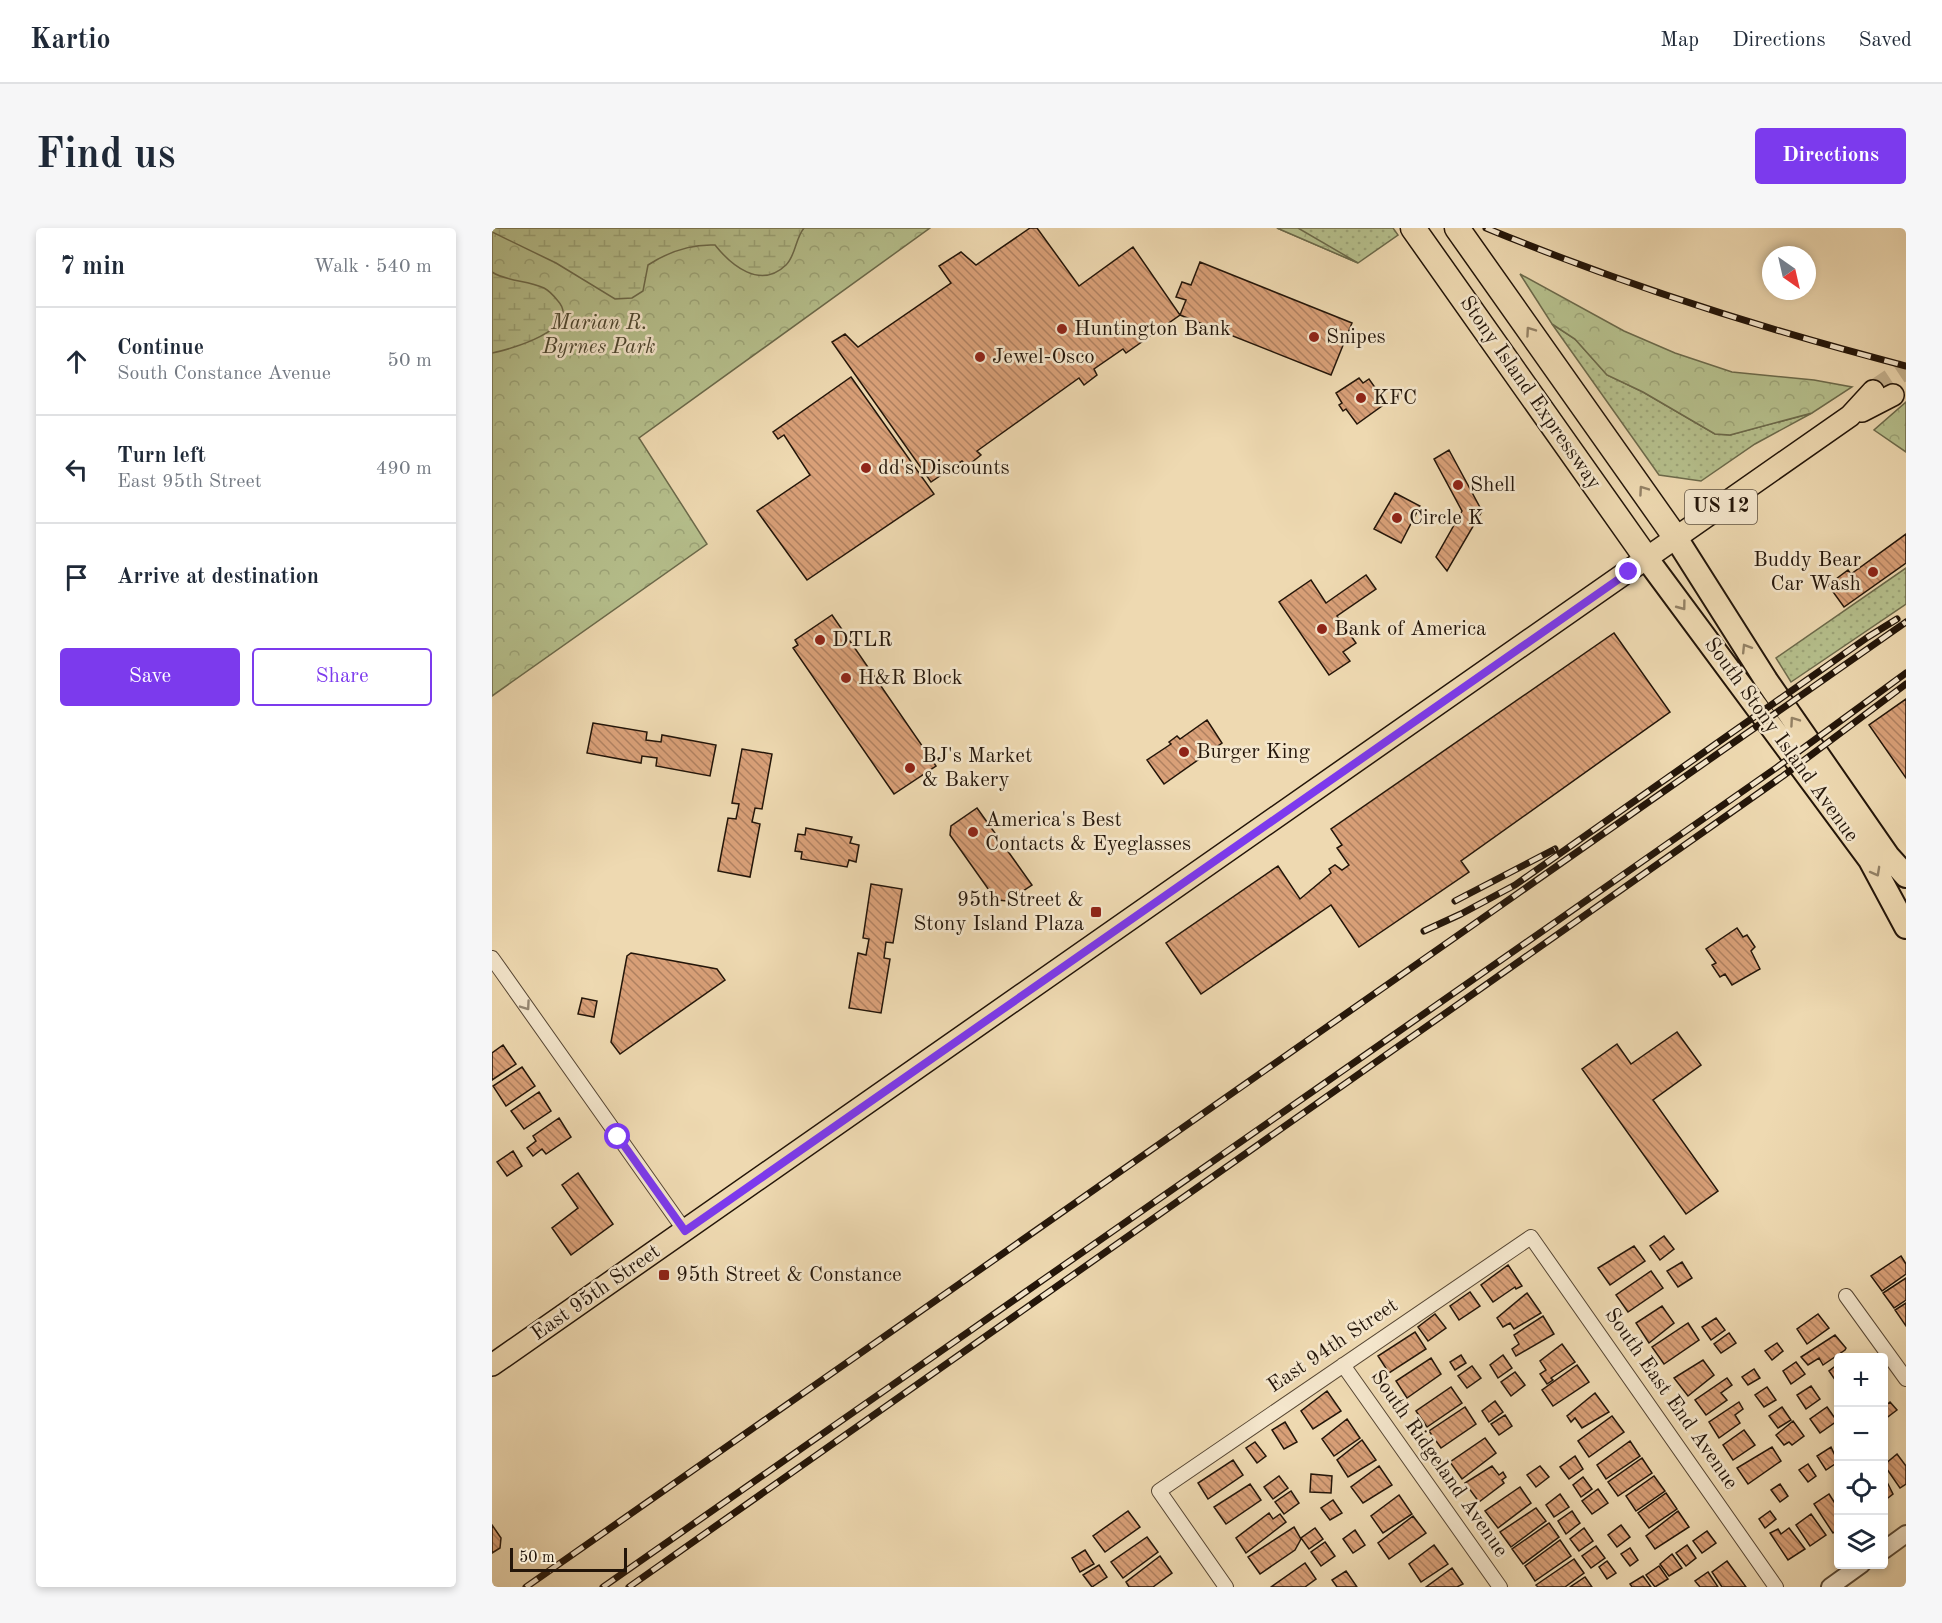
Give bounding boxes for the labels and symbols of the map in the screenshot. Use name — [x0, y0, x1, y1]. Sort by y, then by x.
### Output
north arrow — [1762, 246, 1816, 300]
street label: Stony Island Expressway — [1455, 293, 1605, 493]
park label: Marian R. Byrnes Park — [542, 313, 655, 358]
place label: Huntington Bank — [1074, 319, 1231, 340]
marker: Huntington Bank — [1055, 322, 1069, 336]
place label: Snipes — [1326, 327, 1386, 348]
one-way arrow — [1526, 327, 1537, 338]
marker: Snipes — [1307, 330, 1321, 344]
place label: Jewel-Osco — [992, 347, 1095, 368]
marker: Jewel-Osco — [973, 350, 987, 364]
place label: KFC — [1373, 388, 1417, 409]
marker: KFC — [1354, 391, 1368, 405]
place label: dd's Discounts — [878, 458, 1010, 479]
marker: dd's Discounts — [859, 461, 873, 475]
place label: Shell — [1470, 475, 1516, 496]
marker: Shell — [1451, 478, 1465, 492]
one-way arrow — [1639, 486, 1650, 497]
road number: US 12 — [1685, 490, 1757, 524]
place label: Circle K — [1409, 508, 1484, 529]
marker: Circle K — [1390, 511, 1404, 525]
place label: Buddy Bear Car Wash — [1753, 550, 1861, 595]
route end — [1615, 558, 1641, 584]
marker: Buddy Bear Car Wash — [1866, 565, 1880, 579]
one-way arrow — [1675, 599, 1686, 610]
place label: Bank of America — [1334, 619, 1486, 640]
marker: Bank of America — [1315, 622, 1329, 636]
place label: DTLR — [832, 630, 892, 651]
marker: DTLR — [813, 633, 827, 647]
street label: South Stony Island Avenue — [1700, 634, 1862, 846]
one-way arrow — [1741, 644, 1753, 654]
place label: H&R Block — [858, 668, 963, 689]
marker: H&R Block — [839, 671, 853, 685]
one-way arrow — [1790, 716, 1801, 727]
place label: Burger King — [1196, 742, 1311, 763]
marker: Burger King — [1177, 745, 1191, 759]
place label: BJ's Market & Bakery — [922, 746, 1032, 791]
marker: BJ's Market & Bakery — [903, 761, 917, 775]
place label: America's Best Contacts & Eyeglasses — [985, 810, 1191, 855]
marker: America's Best Contacts & Eyeglasses — [966, 825, 980, 839]
one-way arrow — [1869, 865, 1880, 876]
place label: 95th Street & Stony Island Plaza — [913, 890, 1084, 935]
marker: 95th Street & Stony Island Plaza — [1089, 905, 1103, 919]
one-way arrow — [519, 999, 530, 1010]
route start — [604, 1123, 630, 1149]
street label: East 95th Street — [528, 1241, 664, 1345]
place label: 95th Street & Constance — [676, 1265, 902, 1286]
marker: 95th Street & Constance — [657, 1268, 671, 1282]
street label: East 94th Street — [1264, 1295, 1402, 1397]
street label: South East End Avenue — [1600, 1305, 1742, 1493]
street label: South Ridgeland Avenue — [1366, 1367, 1512, 1561]
scale bar — [510, 1545, 627, 1572]

